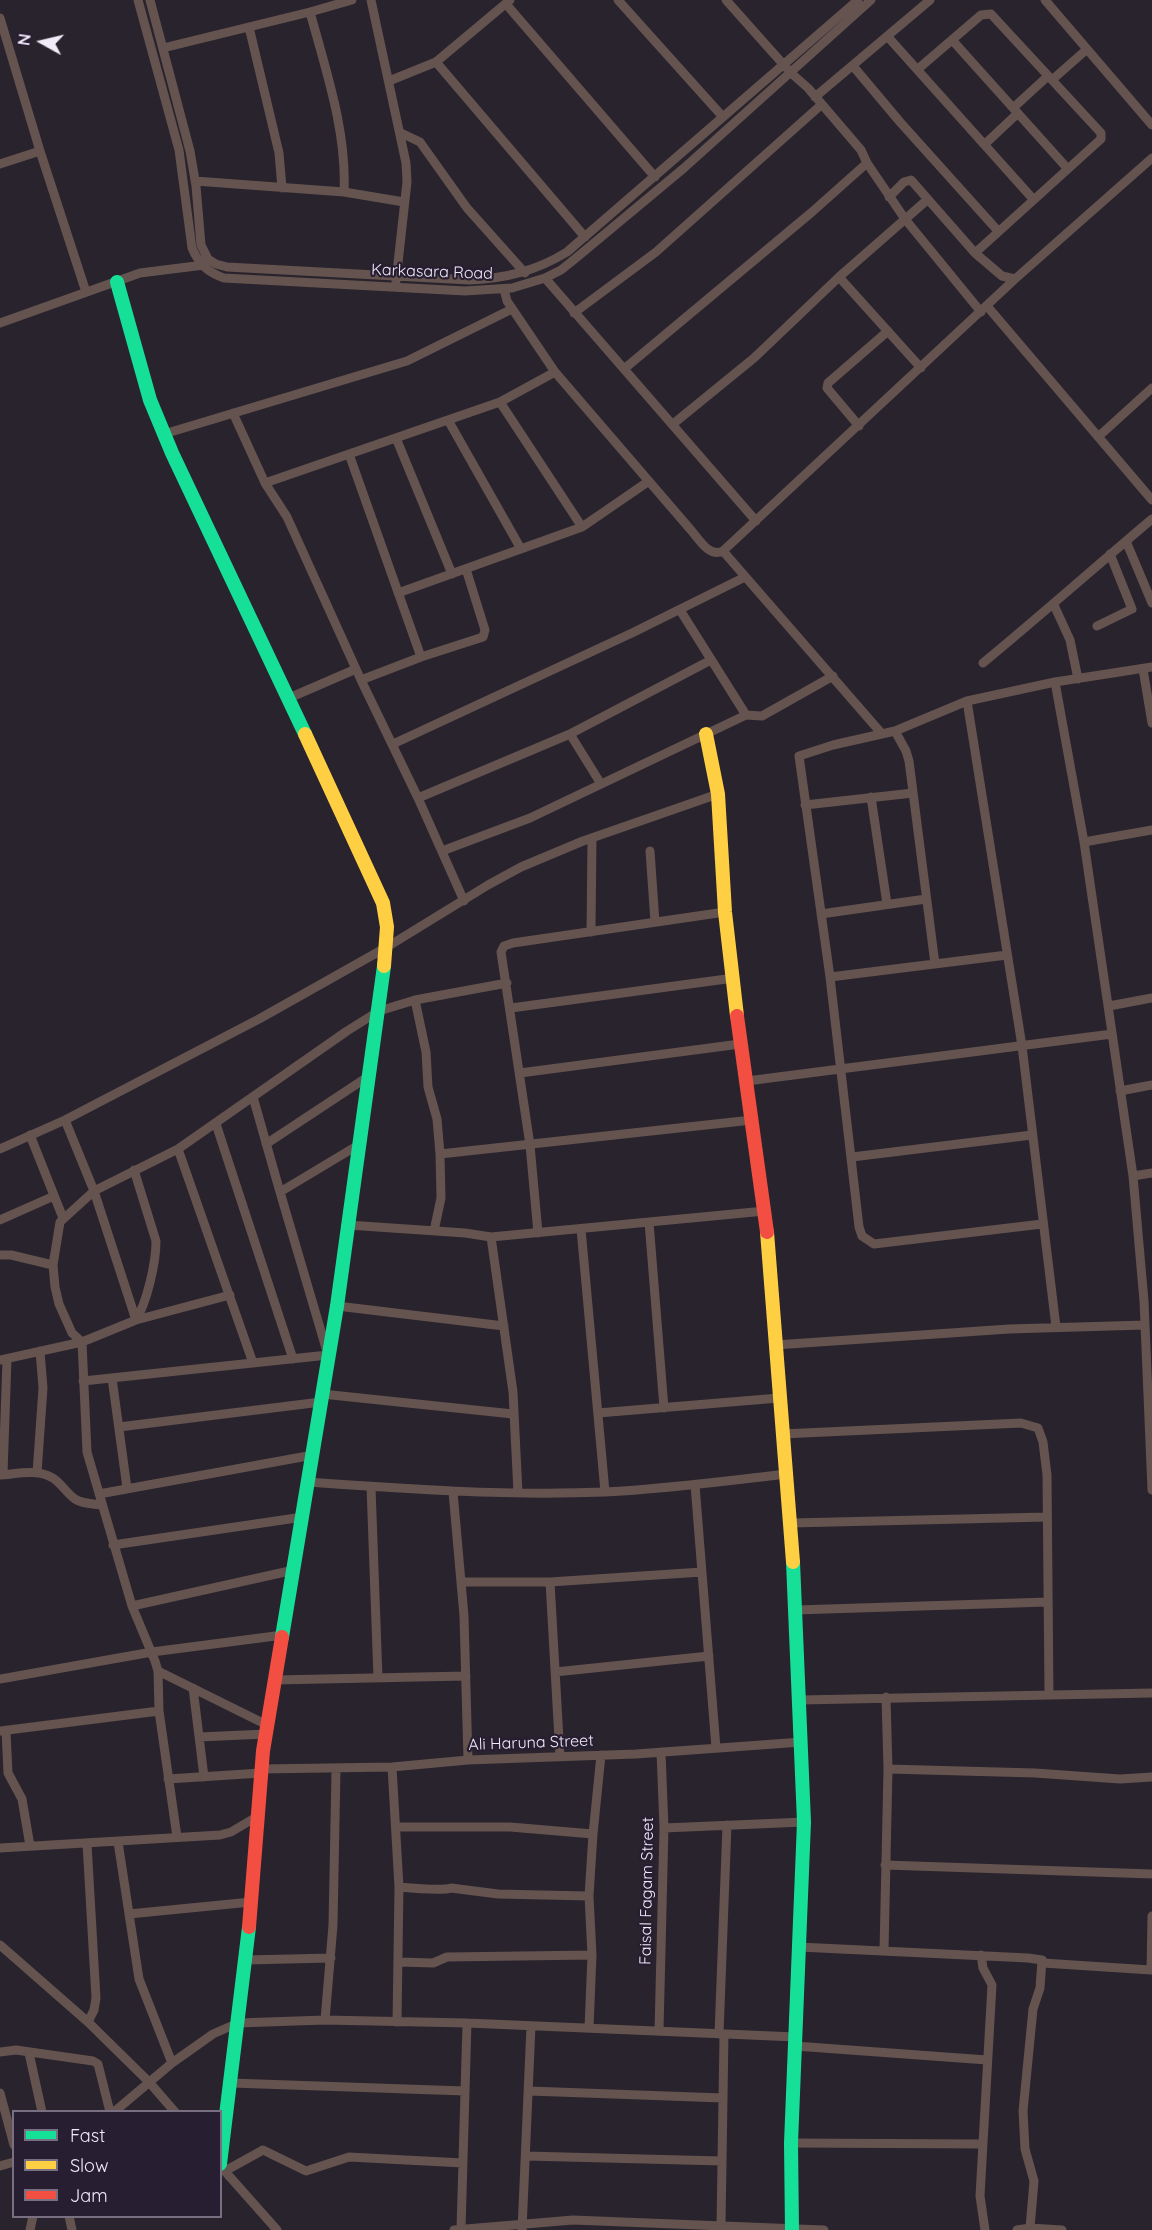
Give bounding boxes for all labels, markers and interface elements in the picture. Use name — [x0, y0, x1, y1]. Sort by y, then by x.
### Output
north arrow — [12, 12, 72, 72]
text: N — [13, 32, 35, 47]
street label: Karkasara Road — [371, 260, 493, 284]
street label: Ali Haruna Street — [468, 1731, 594, 1755]
street label: Faisal Fagam Street — [636, 1817, 658, 1965]
legend — [12, 2110, 222, 2218]
text: Fast — [70, 2124, 105, 2147]
text: Slow — [70, 2154, 108, 2177]
text: Jam — [70, 2184, 108, 2207]

